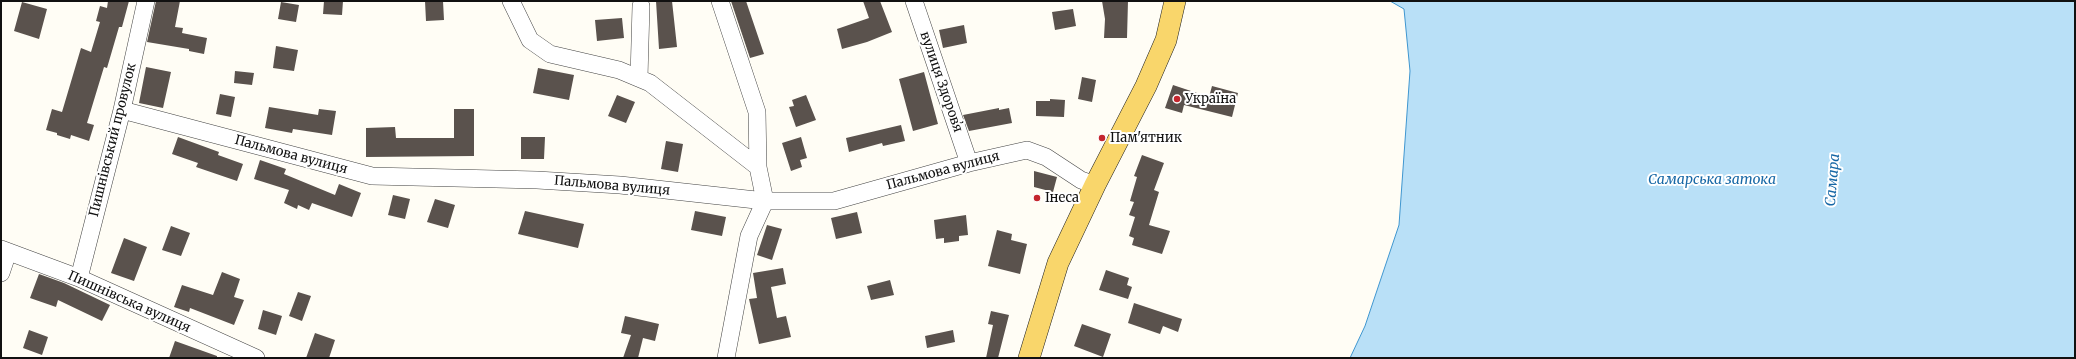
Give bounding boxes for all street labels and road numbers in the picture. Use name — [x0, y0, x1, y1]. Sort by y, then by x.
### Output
street label: вулиця Здоровʼя — [916, 30, 966, 134]
street label: Пишнівський провулок — [86, 61, 140, 219]
street label: Пальмова вулиця — [233, 132, 349, 178]
street label: Пальмова вулиця — [885, 148, 1001, 194]
street label: Пальмова вулиця — [553, 173, 671, 199]
street label: Пишнівська вулиця — [65, 268, 193, 336]

